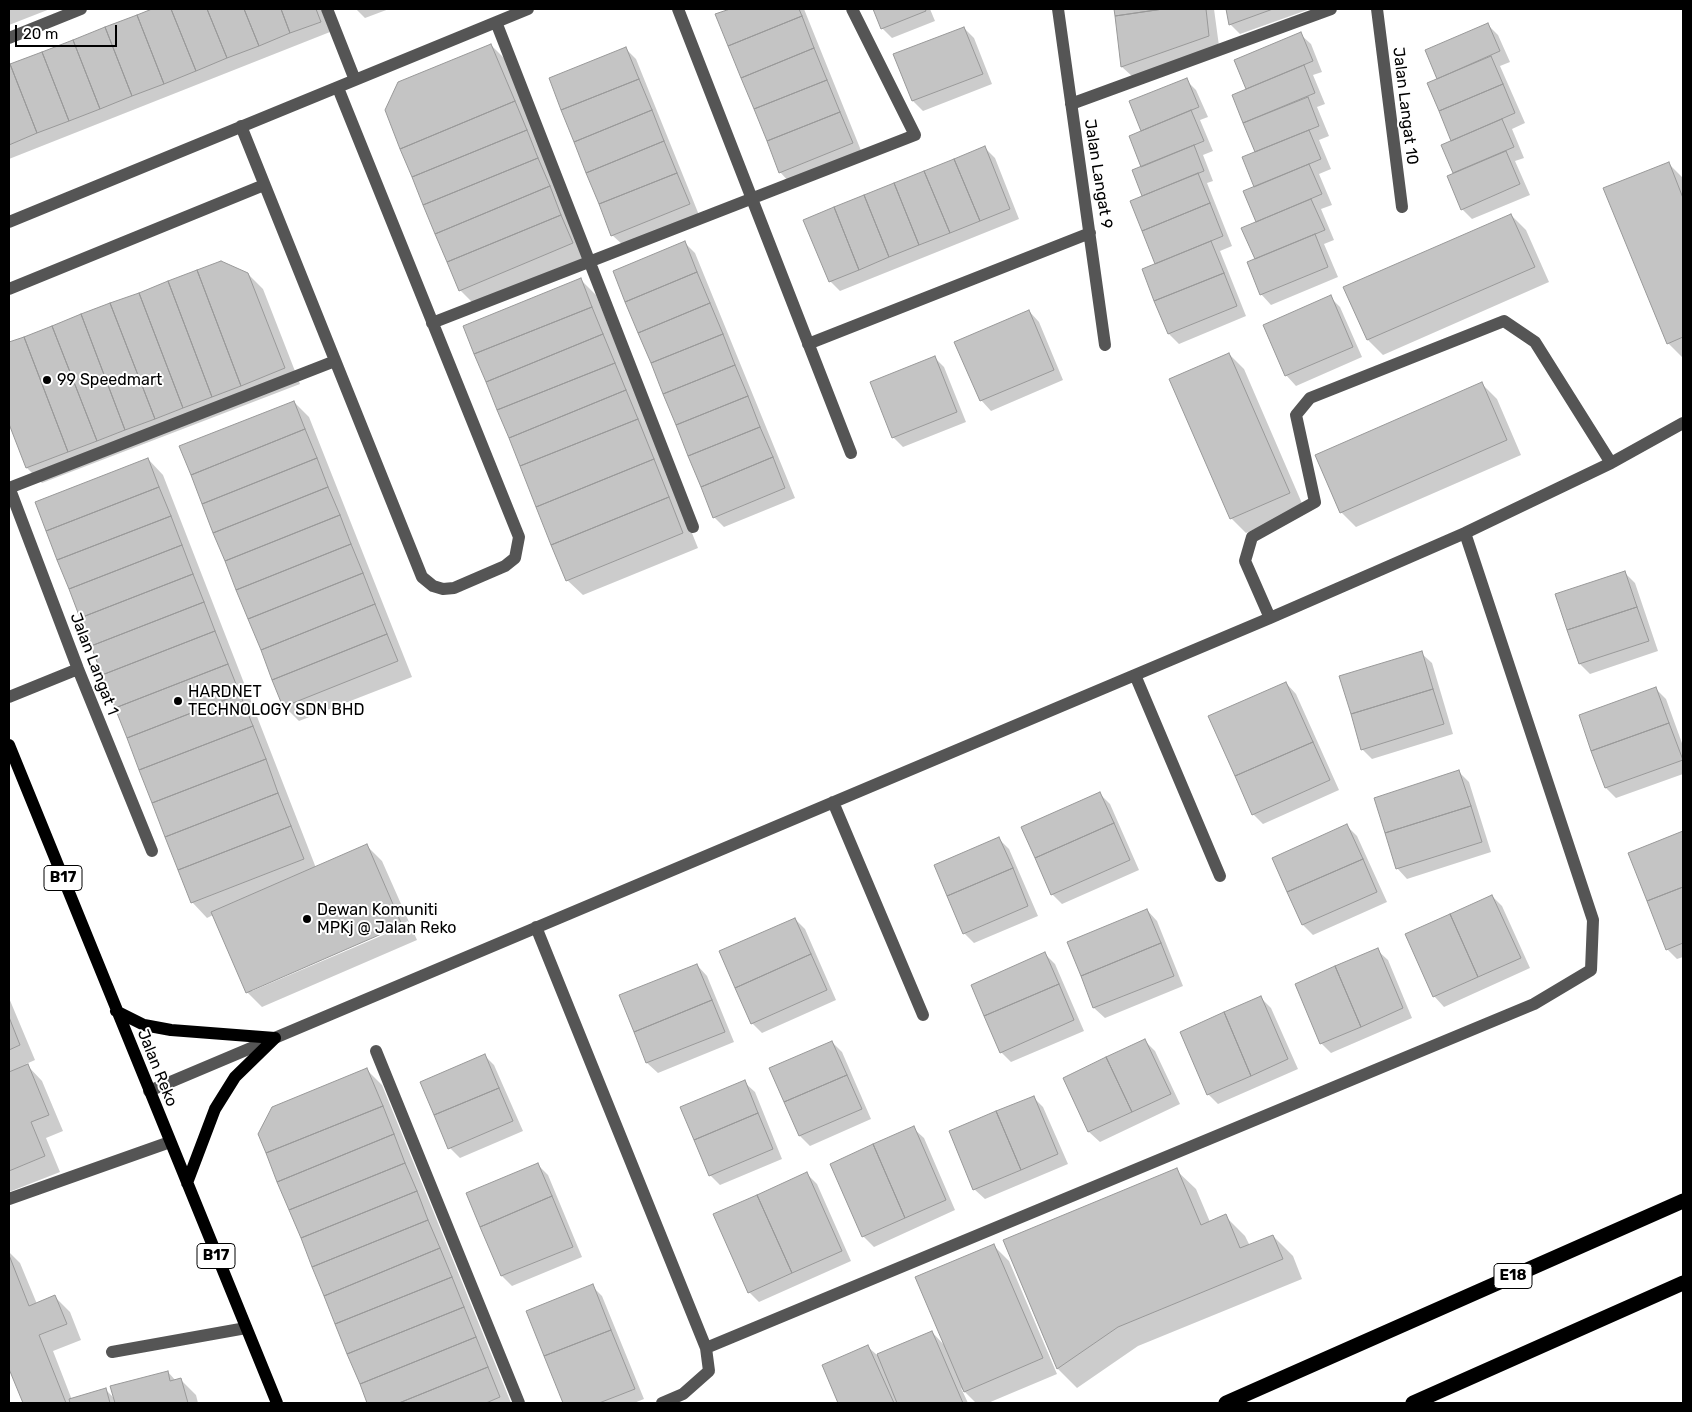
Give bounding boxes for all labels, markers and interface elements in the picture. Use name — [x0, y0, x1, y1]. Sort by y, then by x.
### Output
scale bar — [18, 15, 120, 47]
text: 20 m — [23, 25, 58, 43]
street label: Jalan Langat 10 — [1388, 46, 1422, 166]
street label: Jalan Langat 9 — [1080, 118, 1116, 230]
place label: 99 Speedmart — [57, 370, 162, 390]
marker: 99 Speedmart — [41, 374, 53, 386]
street label: Jalan Langat 1 — [66, 610, 122, 718]
place label: HARDNET TECHNOLOGY SDN BHD — [188, 682, 364, 720]
marker: HARDNET TECHNOLOGY SDN BHD — [172, 695, 184, 707]
road number: B17 — [44, 866, 82, 890]
place label: Dewan Komuniti MPKj @ Jalan Reko — [317, 900, 456, 938]
marker: Dewan Komuniti MPKj @ Jalan Reko — [301, 913, 313, 925]
street label: Jalan Reko — [133, 1027, 181, 1109]
road number: B17 — [197, 1244, 235, 1268]
road number: E18 — [1494, 1264, 1532, 1288]

